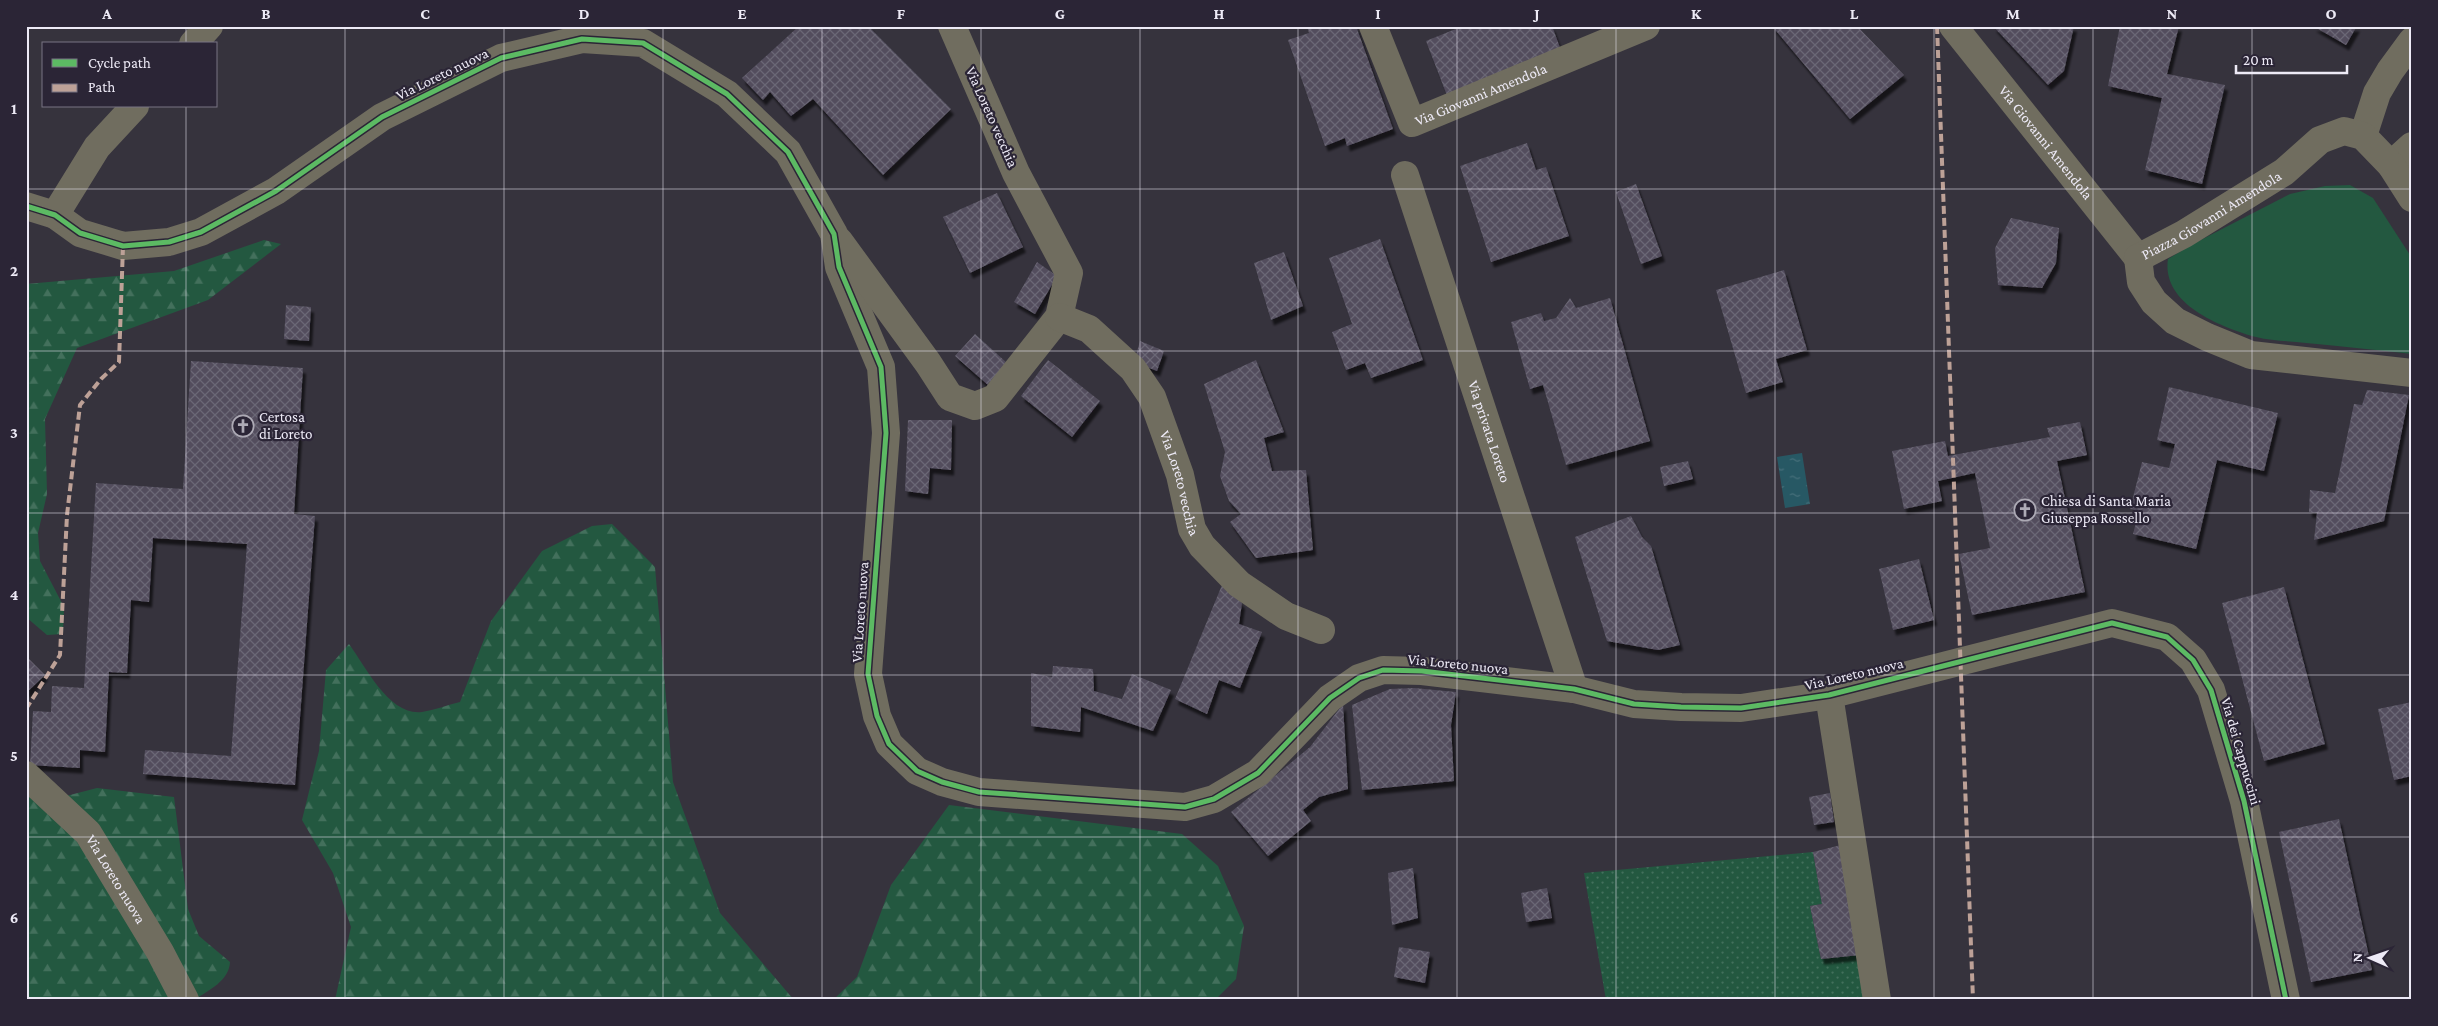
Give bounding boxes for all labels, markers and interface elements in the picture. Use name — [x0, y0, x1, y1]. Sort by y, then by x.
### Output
text: A — [101, 5, 112, 22]
text: B — [261, 5, 271, 22]
text: C — [420, 5, 430, 22]
text: D — [578, 5, 590, 22]
text: E — [737, 5, 747, 22]
text: F — [897, 5, 906, 22]
text: G — [1055, 5, 1065, 22]
text: H — [1214, 5, 1225, 22]
text: I — [1375, 5, 1381, 22]
text: J — [1532, 5, 1540, 22]
text: K — [1691, 5, 1702, 22]
text: L — [1850, 5, 1859, 22]
text: M — [2006, 5, 2020, 22]
text: N — [2167, 5, 2178, 22]
text: O — [2325, 5, 2337, 22]
legend — [42, 42, 218, 108]
scale bar — [2236, 42, 2347, 74]
street label: Via Loreto nuova — [393, 45, 491, 103]
text: 20 m — [2243, 52, 2274, 68]
text: Cycle path — [88, 55, 151, 72]
street label: Via Giovanni Amendola — [1413, 60, 1549, 129]
street label: Via Loreto vecchia — [963, 64, 1021, 170]
text: Path — [88, 79, 115, 95]
street label: Via Giovanni Amendola — [1996, 82, 2096, 203]
text: 1 — [11, 100, 17, 117]
street label: Piazza Giovanni Amendola — [2139, 168, 2284, 263]
text: 2 — [10, 262, 18, 279]
street label: Via privata Loreto — [1465, 378, 1514, 485]
place label: Certosa di Loreto — [259, 409, 312, 442]
church icon: Certosa di Loreto — [231, 414, 255, 438]
text: 3 — [10, 424, 18, 441]
street label: Via Loreto vecchia — [1157, 428, 1202, 539]
place label: Chiesa di Santa Maria Giuseppa Rossello — [2041, 493, 2171, 527]
church icon: Chiesa di Santa Maria Giuseppa Rossello — [2013, 498, 2037, 522]
street label: Via Loreto nuova — [849, 561, 872, 663]
text: 4 — [10, 586, 19, 603]
street label: Via Loreto nuova — [1407, 651, 1509, 677]
street label: Via Loreto nuova — [1803, 655, 1905, 693]
street label: Via dei Cappuccini — [2217, 695, 2264, 807]
text: 5 — [10, 747, 18, 764]
street label: Via Loreto nuova — [83, 832, 149, 927]
text: 6 — [10, 909, 18, 926]
north arrow — [2346, 934, 2396, 984]
text: N — [2349, 952, 2365, 963]

